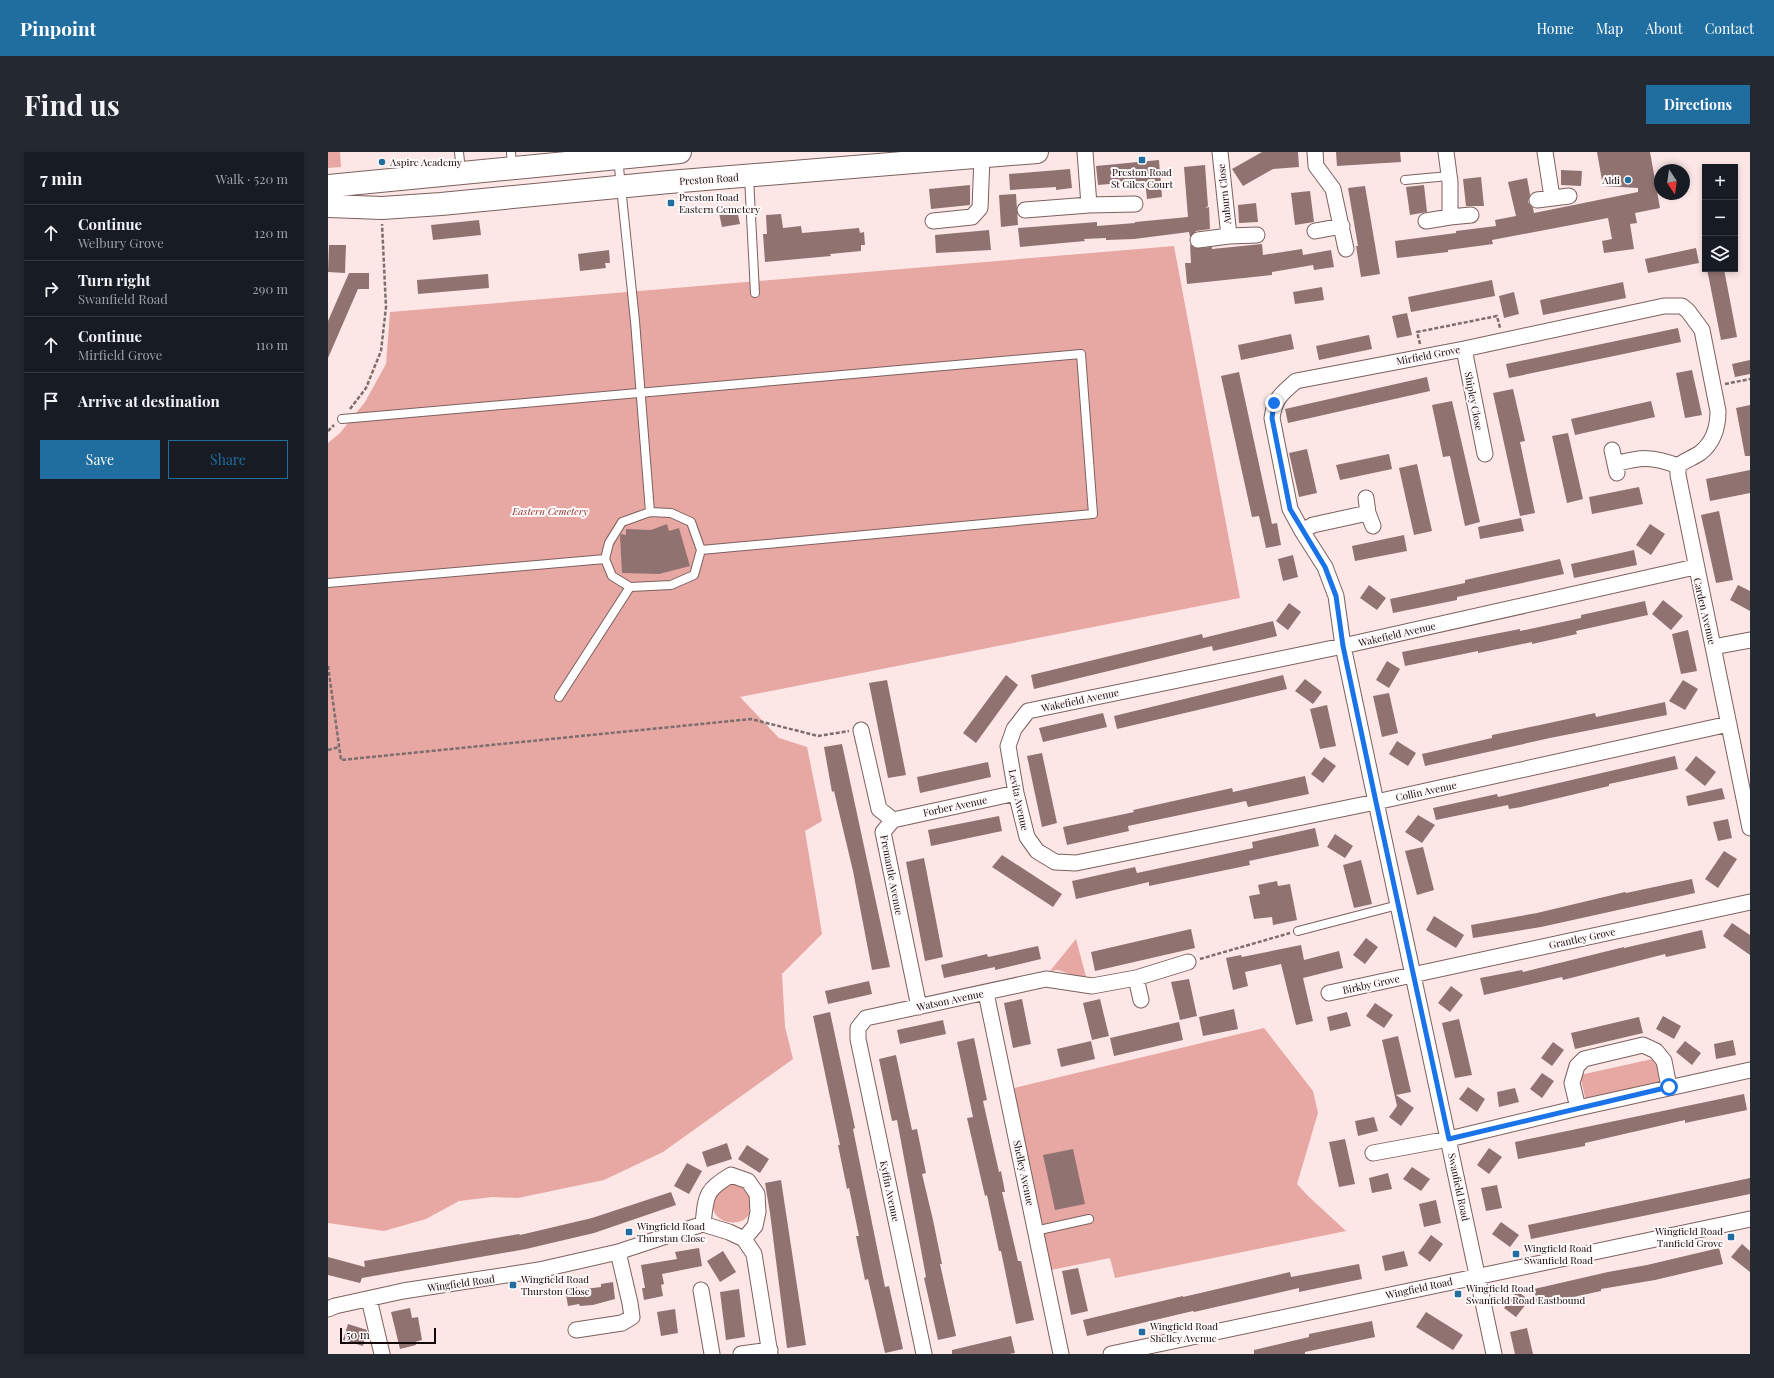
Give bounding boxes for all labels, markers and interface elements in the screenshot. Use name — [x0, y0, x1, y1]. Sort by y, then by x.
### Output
text: Pinpoint — [20, 15, 96, 41]
text: Home — [1536, 19, 1574, 38]
text: Map — [1596, 19, 1623, 38]
text: About — [1645, 19, 1683, 38]
text: Contact — [1705, 19, 1754, 38]
button: Directions — [1646, 85, 1750, 124]
text: Find us — [24, 86, 120, 123]
place label: Aspire Academy — [389, 155, 462, 169]
marker: Preston Road St Giles Court — [1137, 155, 1147, 165]
marker: Aspire Academy — [377, 157, 387, 167]
street label: Auburn Close — [1214, 163, 1234, 226]
north arrow — [1654, 164, 1690, 200]
map controls — [1702, 164, 1738, 272]
button: + — [1702, 164, 1738, 200]
place label: Preston Road St Giles Court — [1111, 165, 1174, 191]
text: 7 min — [40, 167, 83, 189]
text: Walk · 520 m — [216, 170, 288, 187]
street label: Preston Road — [679, 170, 740, 188]
place label: Aldi — [1601, 173, 1620, 187]
marker: Aldi — [1623, 175, 1633, 185]
place label: Preston Road Eastern Cemetery — [679, 190, 760, 216]
marker: Preston Road Eastern Cemetery — [666, 198, 676, 208]
button: − — [1702, 200, 1738, 236]
text: Continue — [78, 214, 142, 234]
icon: ahead — [40, 222, 62, 244]
text: 120 m — [254, 224, 288, 241]
text: Welbury Grove — [78, 234, 164, 251]
button: layers — [1702, 236, 1738, 272]
text: Turn right — [78, 270, 151, 290]
icon: right — [40, 278, 62, 300]
text: 290 m — [253, 280, 288, 297]
text: Swanfield Road — [78, 290, 168, 307]
text: Continue — [78, 326, 142, 346]
icon: ahead — [40, 334, 62, 356]
text: 110 m — [256, 336, 288, 353]
street label: Mirfield Grove — [1395, 342, 1461, 368]
text: Mirfield Grove — [78, 346, 162, 363]
street label: Shipley Close — [1461, 370, 1487, 432]
icon: arrive — [40, 390, 62, 412]
text: Arrive at destination — [78, 391, 220, 411]
route end — [1265, 394, 1283, 412]
button: Save — [40, 440, 160, 479]
button: Share — [168, 440, 288, 479]
park label: Eastern Cemetery — [511, 504, 588, 518]
street label: Carden Avenue — [1691, 576, 1719, 646]
street label: Wakefield Avenue — [1356, 618, 1437, 650]
street label: Wakefield Avenue — [1039, 685, 1120, 715]
street label: Levita Avenue — [1006, 768, 1032, 832]
street label: Collin Avenue — [1394, 778, 1458, 804]
street label: Forber Avenue — [922, 792, 988, 820]
street label: Fremantle Avenue — [877, 834, 907, 916]
street label: Grantley Grove — [1548, 924, 1616, 952]
street label: Birkby Grove — [1341, 971, 1401, 997]
street label: Watson Avenue — [914, 986, 985, 1014]
route start — [1660, 1078, 1678, 1096]
street label: Shelley Avenue — [1010, 1139, 1038, 1207]
street label: Swanfield Road — [1445, 1152, 1473, 1222]
street label: Kyffin Avenue — [877, 1159, 903, 1223]
place label: Wingfield Road Thurstan Close — [636, 1219, 705, 1245]
place label: Wingfield Road Tanfield Grove — [1654, 1224, 1723, 1250]
marker: Wingfield Road Thurstan Close — [624, 1227, 634, 1237]
marker: Wingfield Road Tanfield Grove — [1726, 1232, 1736, 1242]
place label: Wingfield Road Swanfield Road — [1523, 1241, 1593, 1267]
marker: Wingfield Road Swanfield Road — [1511, 1249, 1521, 1259]
street label: Wingfield Road — [425, 1271, 496, 1295]
place label: Wingfield Road Thurston Close — [520, 1272, 590, 1298]
street label: Wingfield Road — [1383, 1274, 1454, 1302]
marker: Wingfield Road Thurston Close — [508, 1280, 518, 1290]
place label: Wingfield Road Swanfield Road Eastbound — [1465, 1281, 1586, 1307]
marker: Wingfield Road Swanfield Road Eastbound — [1453, 1289, 1463, 1299]
place label: Wingfield Road Shelley Avenue — [1149, 1319, 1218, 1345]
scale bar — [340, 1326, 436, 1345]
text: 50 m — [346, 1327, 370, 1342]
marker: Wingfield Road Shelley Avenue — [1137, 1327, 1147, 1337]

